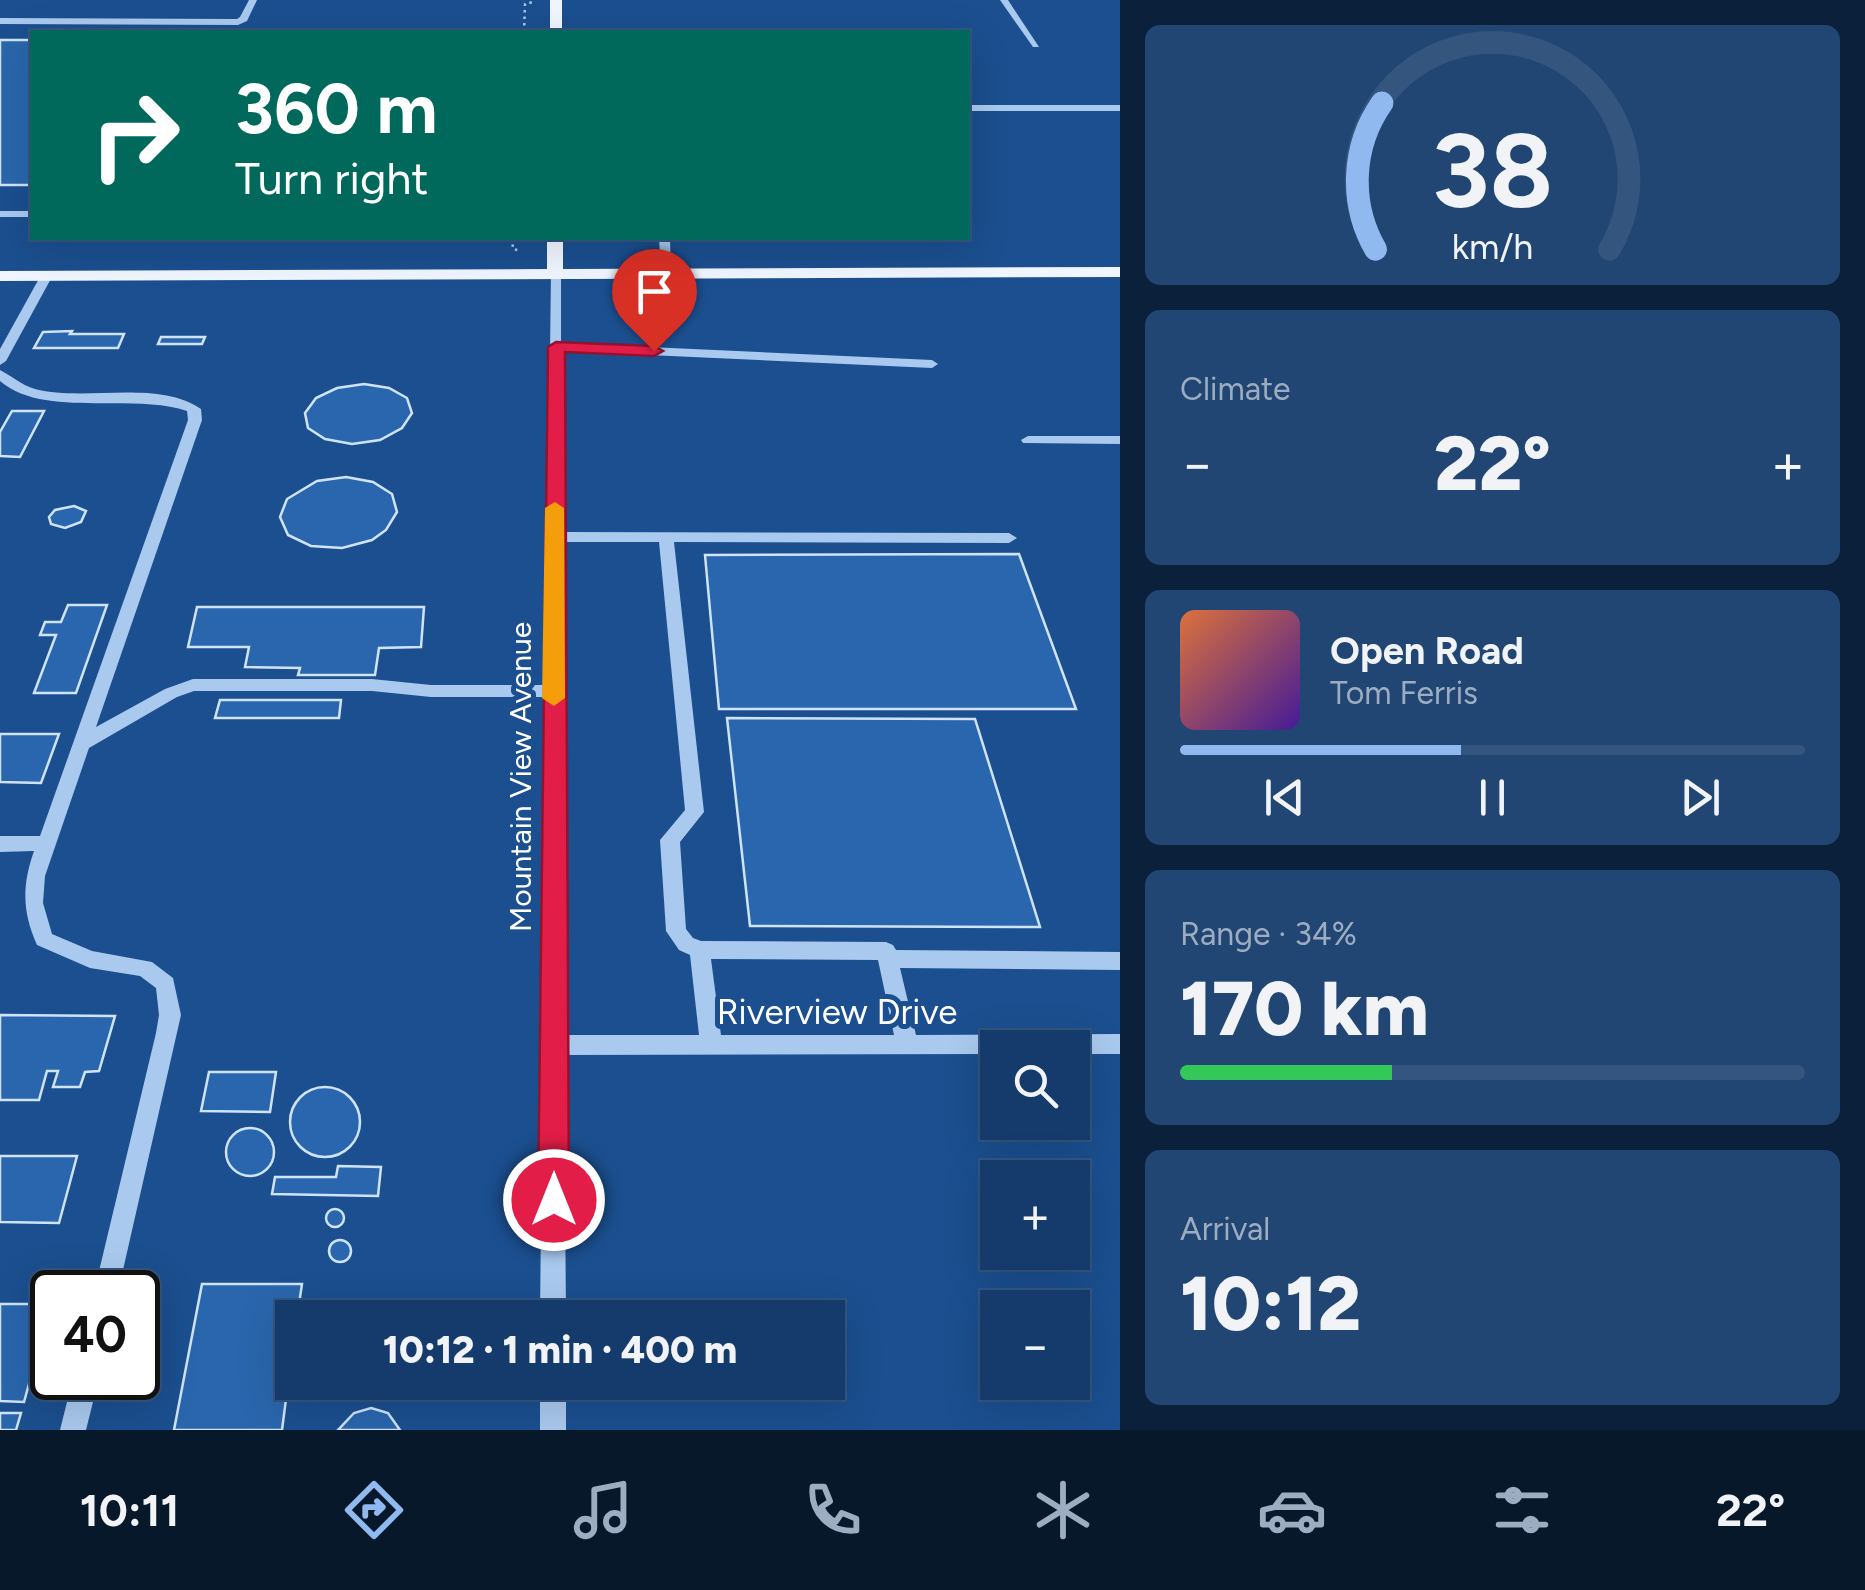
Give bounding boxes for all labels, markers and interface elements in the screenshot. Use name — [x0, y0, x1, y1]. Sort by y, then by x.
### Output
text: 360 m — [235, 66, 438, 151]
icon: right — [70, 70, 200, 200]
text: 38 — [1432, 108, 1553, 233]
text: Turn right — [235, 151, 428, 205]
text: km/h — [1452, 225, 1533, 268]
pin — [612, 249, 697, 352]
icon: arrive — [627, 264, 682, 319]
text: Climate — [1180, 370, 1291, 408]
text: 22° — [1434, 419, 1551, 509]
text: − — [1180, 431, 1214, 497]
text: + — [1771, 431, 1805, 497]
street label: Mountain View Avenue — [502, 622, 539, 932]
text: Open Road — [1330, 628, 1524, 674]
text: Tom Ferris — [1330, 674, 1478, 712]
icon: previous — [1257, 770, 1312, 825]
icon: pause — [1465, 770, 1520, 825]
icon: next — [1673, 770, 1728, 825]
text: Range · 34% — [1180, 915, 1357, 953]
text: 170 km — [1180, 964, 1429, 1054]
street label: Riverview Drive — [717, 991, 957, 1033]
map controls — [980, 1030, 1090, 1400]
button: search — [980, 1030, 1090, 1140]
position arrow — [502, 1148, 606, 1252]
button: + — [980, 1160, 1090, 1270]
text: Arrival — [1180, 1210, 1270, 1248]
text: 10:12 — [1180, 1259, 1361, 1349]
speed limit sign: 40 — [30, 1270, 160, 1400]
button: − — [980, 1290, 1090, 1400]
text: 10:12 · 1 min · 400 m — [383, 1327, 737, 1373]
icon: directions — [339, 1475, 409, 1545]
icon: music — [568, 1475, 638, 1545]
icon: phone — [798, 1475, 868, 1545]
icon: climate — [1028, 1475, 1098, 1545]
icon: car — [1257, 1475, 1327, 1545]
icon: filters — [1487, 1475, 1557, 1545]
text: 10:11 — [80, 1483, 179, 1537]
text: 22° — [1716, 1483, 1785, 1537]

